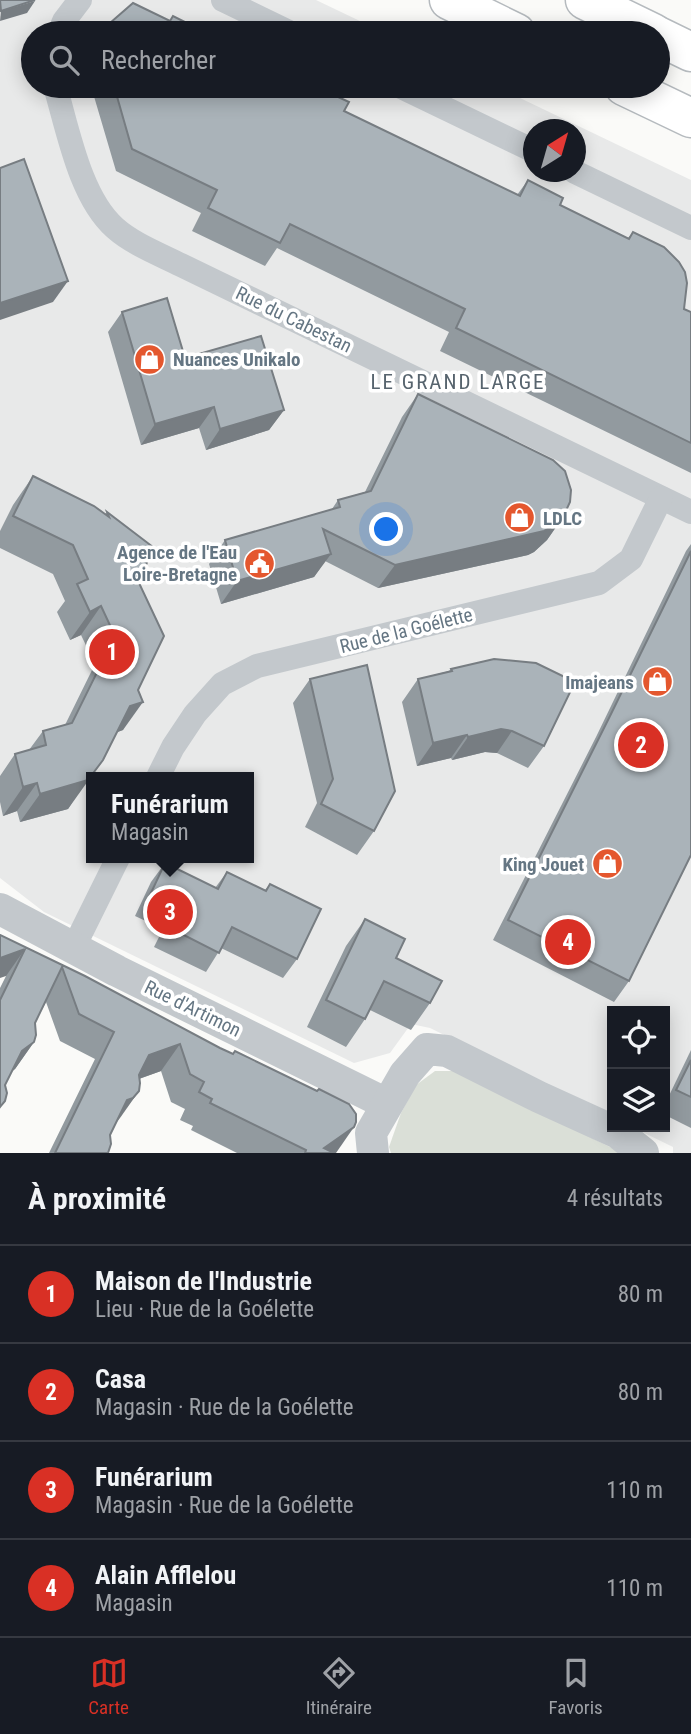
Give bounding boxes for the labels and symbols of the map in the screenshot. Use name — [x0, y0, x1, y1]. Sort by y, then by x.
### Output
north arrow — [523, 119, 586, 182]
street label: Rue du Cabestan — [232, 281, 356, 357]
shop icon: Nuances Unikalo — [133, 342, 167, 376]
place label: Nuances Unikalo — [173, 348, 300, 371]
district label: LE GRAND LARGE — [370, 370, 546, 394]
shop icon: LDLC — [503, 501, 537, 535]
place label: LDLC — [543, 507, 582, 530]
your location — [369, 512, 403, 546]
place label: Agence de l'Eau Loire-Bretagne — [117, 541, 237, 586]
public building icon: Agence de l'Eau Loire-Bretagne — [243, 546, 277, 580]
street label: Rue de la Goélette — [337, 603, 475, 658]
pin: 1 — [89, 626, 135, 678]
shop icon: Imajeans — [640, 665, 674, 699]
place label: Imajeans — [565, 671, 634, 694]
pin: 2 — [618, 719, 664, 771]
shop icon: King Jouet — [590, 847, 624, 881]
place label: King Jouet — [502, 853, 584, 876]
pin: 3 — [147, 886, 193, 938]
pin: 4 — [545, 916, 591, 968]
street label: Rue d'Artimon — [141, 975, 245, 1042]

